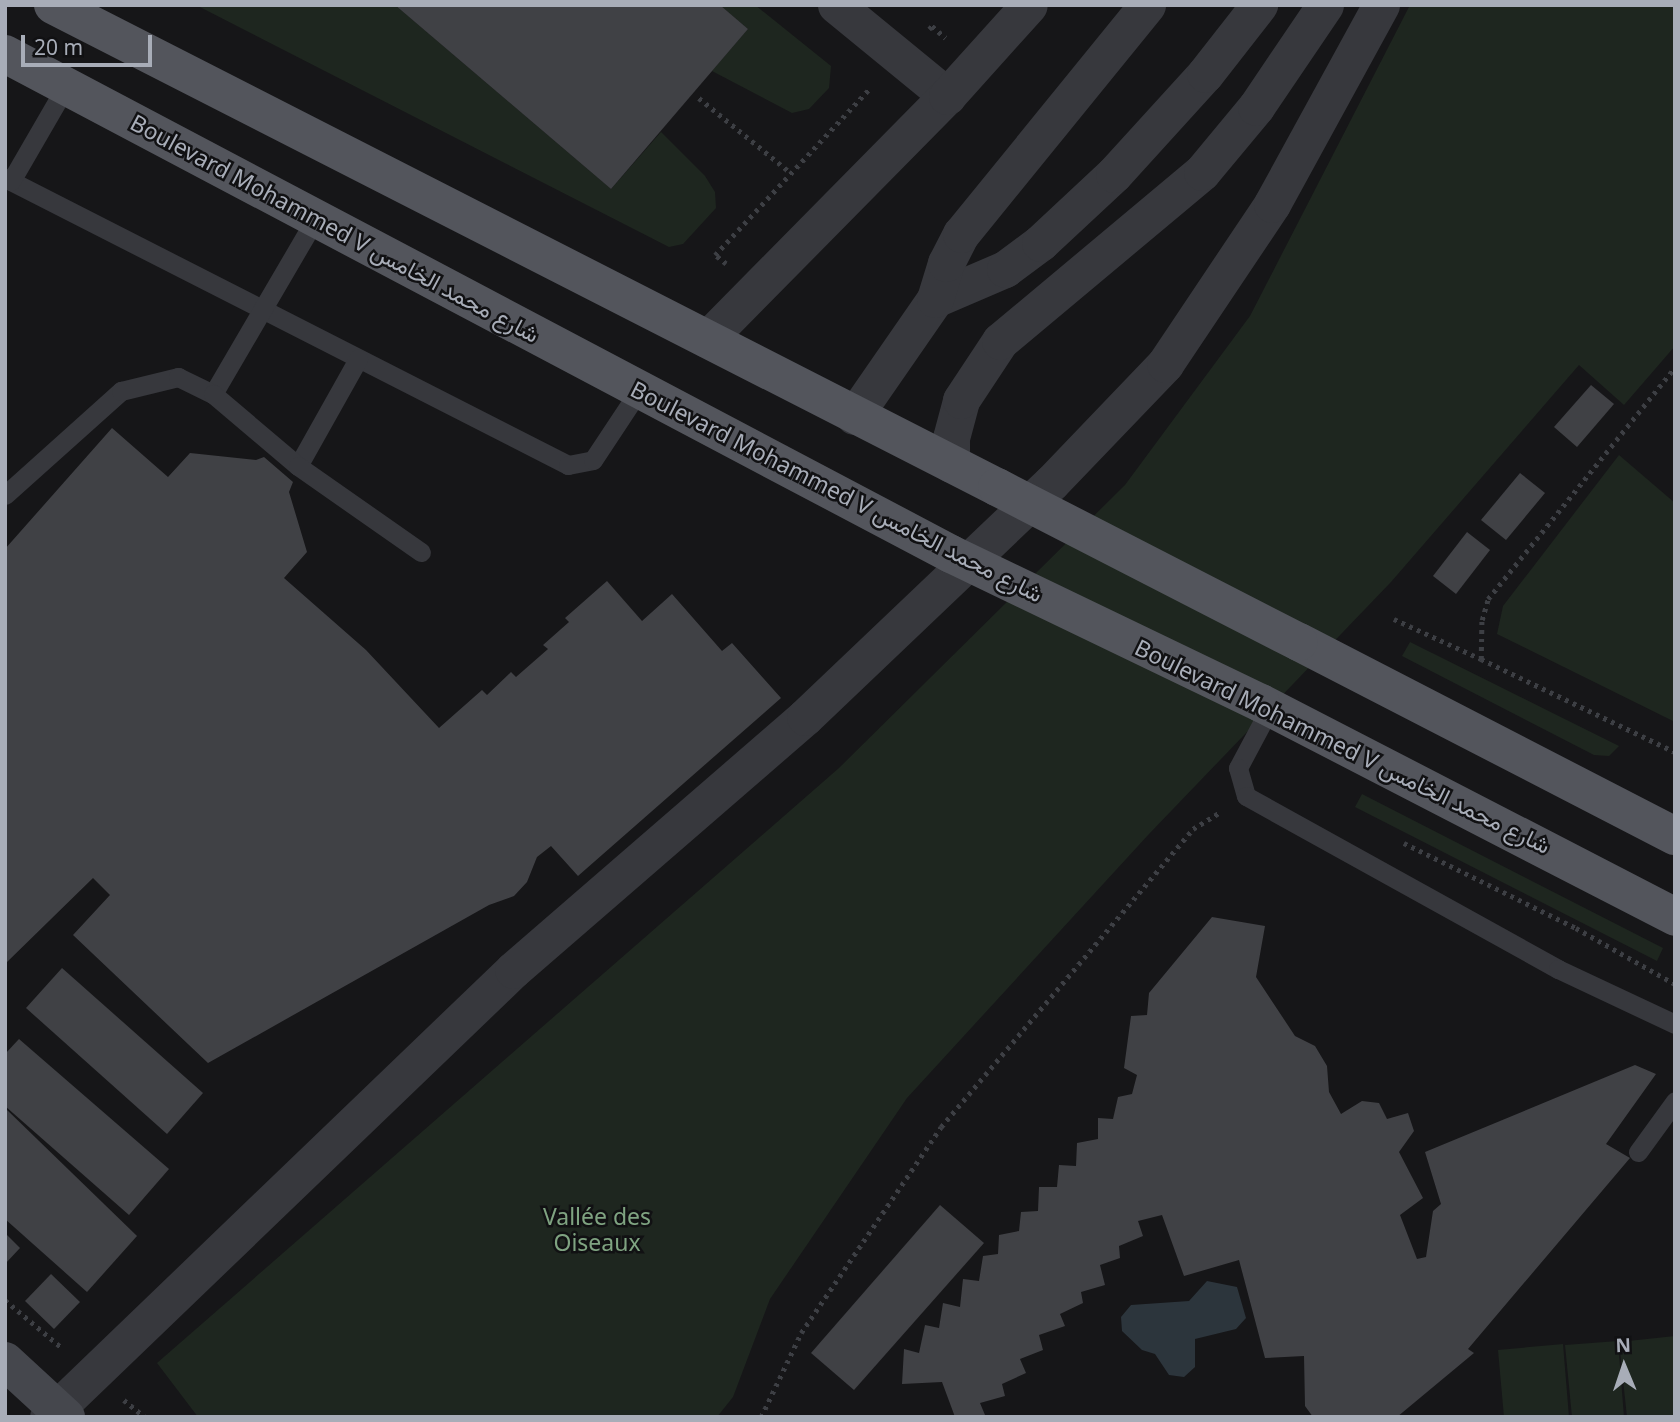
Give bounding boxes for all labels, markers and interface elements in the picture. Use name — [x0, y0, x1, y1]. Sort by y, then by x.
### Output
scale bar — [24, 21, 156, 65]
text: 20 m — [34, 33, 83, 61]
street label: Boulevard Mohammed V شارع محمد الخامس — [126, 108, 544, 348]
street label: Boulevard Mohammed V شارع محمد الخامس — [626, 375, 1048, 607]
street label: Boulevard Mohammed V شارع محمد الخامس — [1131, 633, 1555, 859]
park label: Vallée des Oiseaux — [543, 1202, 651, 1256]
north arrow — [1589, 1331, 1659, 1401]
text: N — [1615, 1332, 1631, 1358]

